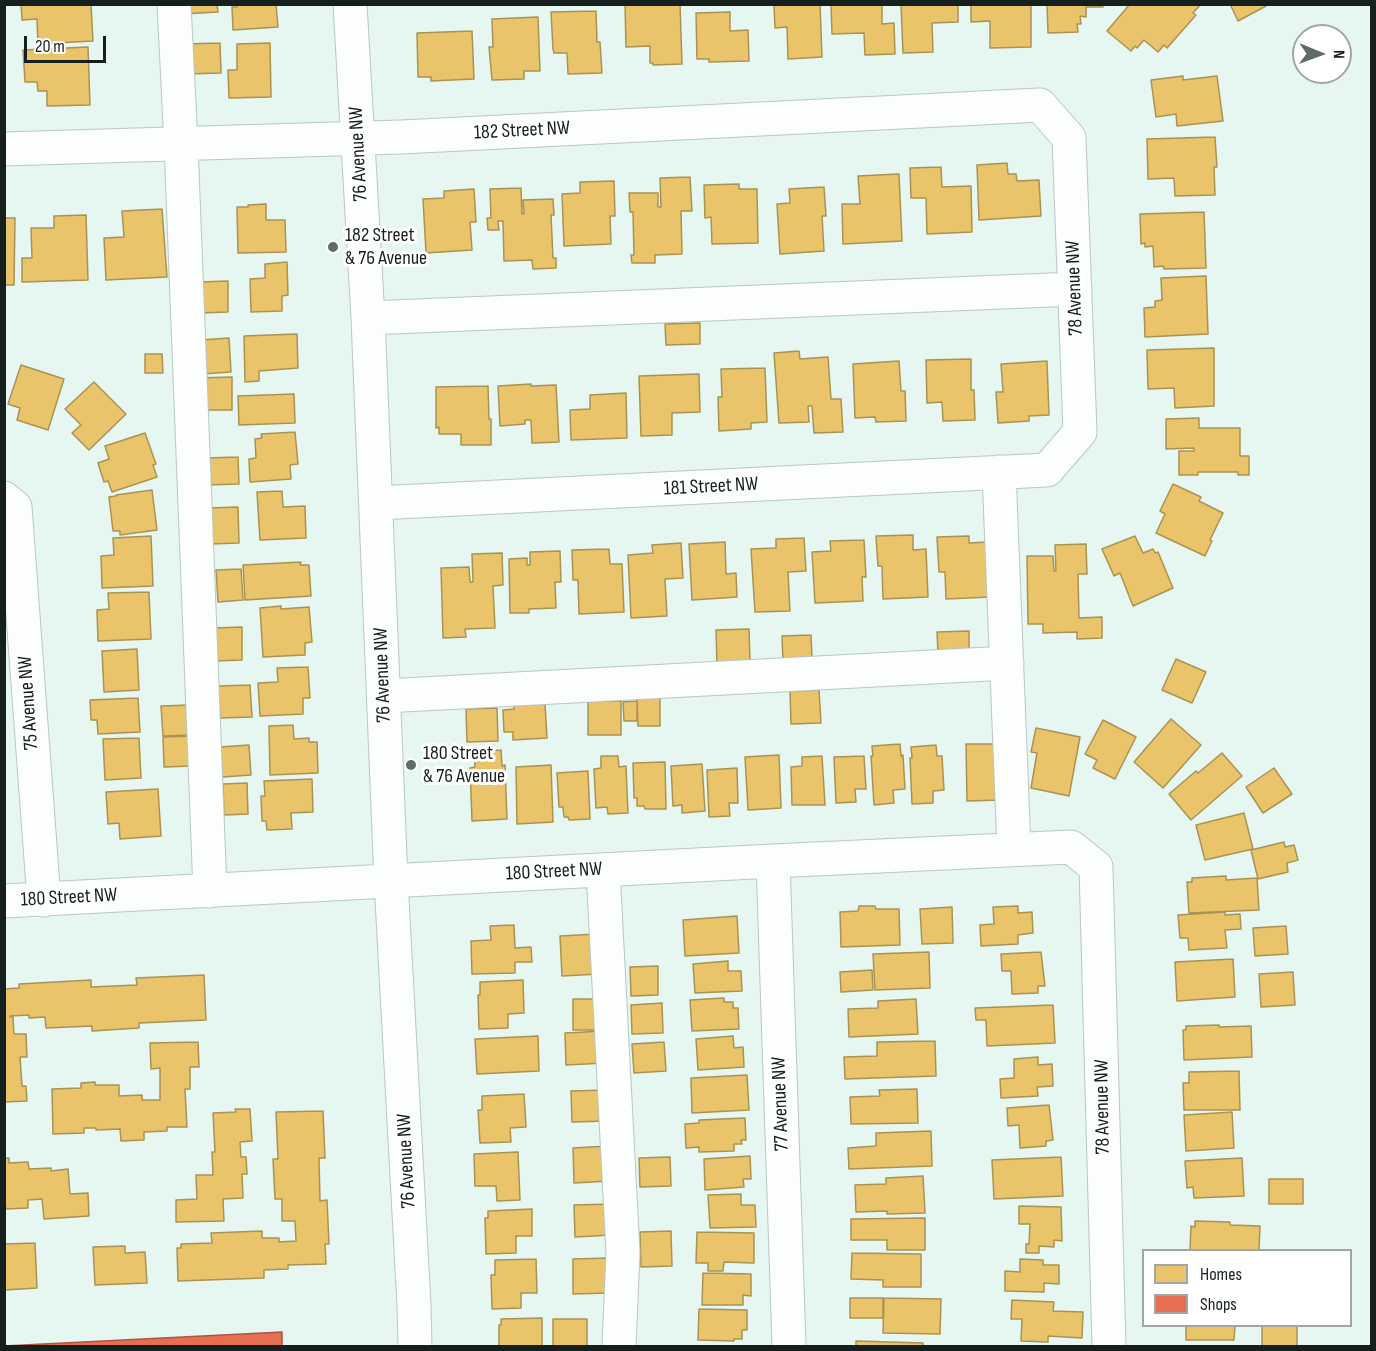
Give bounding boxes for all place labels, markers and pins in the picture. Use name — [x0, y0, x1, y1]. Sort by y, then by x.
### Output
place label: 182 Street & 76 Avenue — [345, 224, 427, 271]
marker: 182 Street & 76 Avenue — [326, 240, 340, 254]
place label: 180 Street & 76 Avenue — [423, 742, 505, 789]
marker: 180 Street & 76 Avenue — [404, 758, 418, 772]

